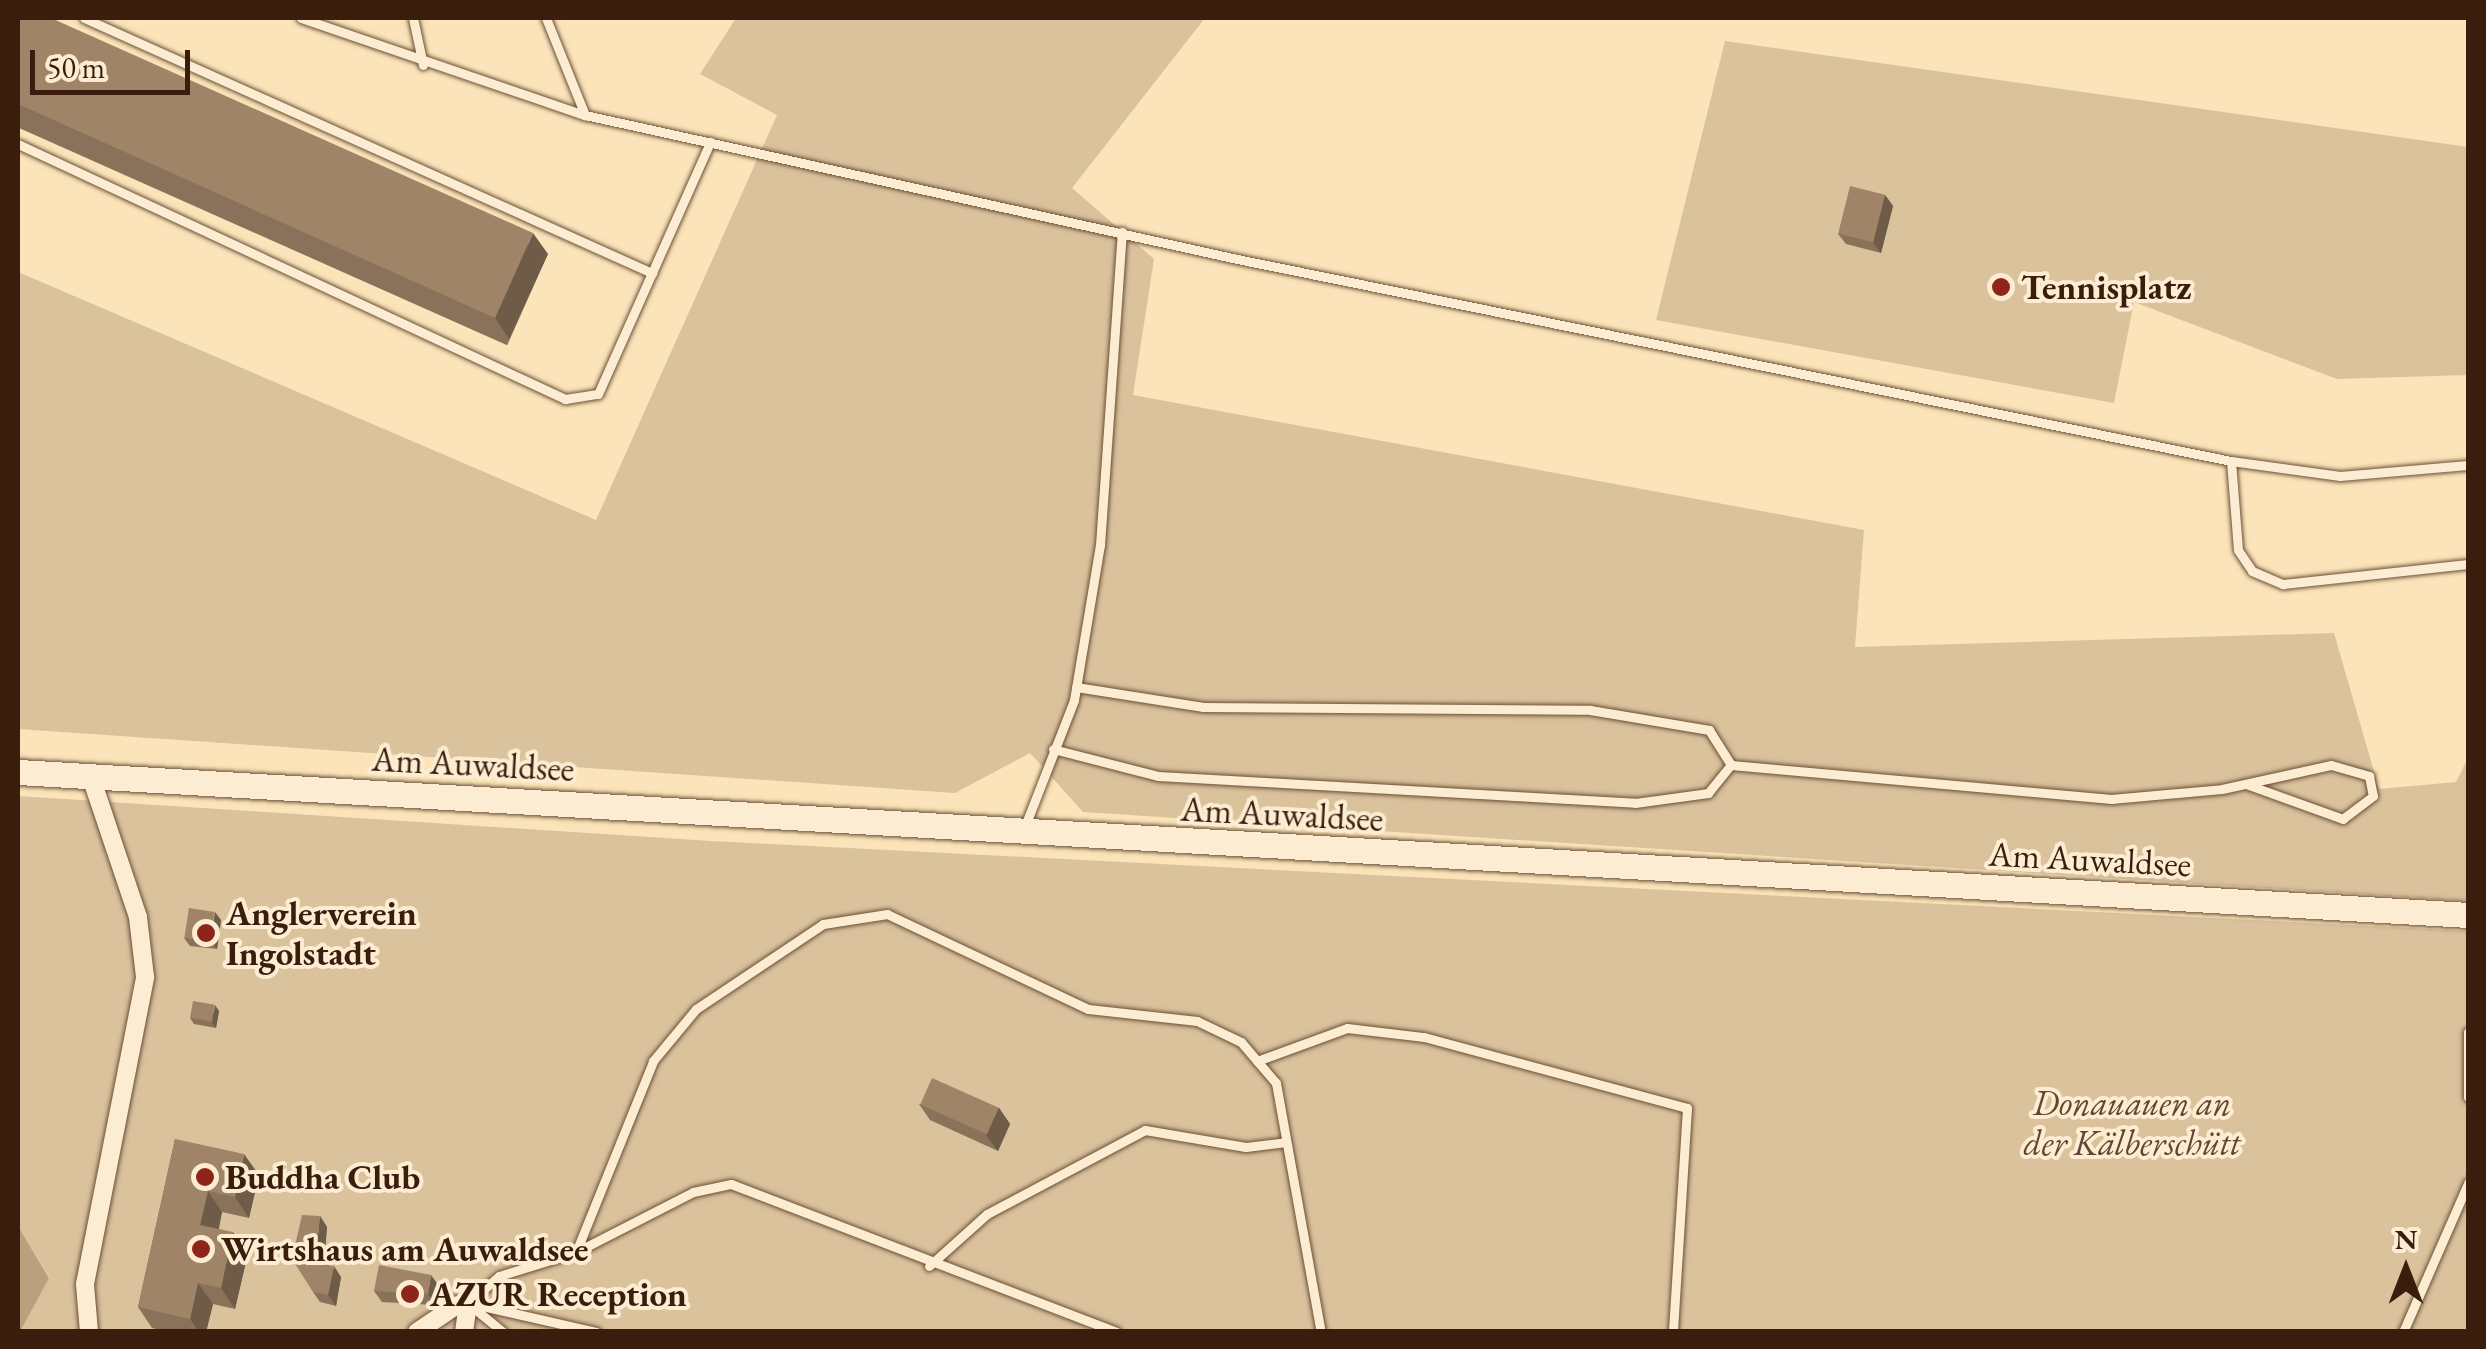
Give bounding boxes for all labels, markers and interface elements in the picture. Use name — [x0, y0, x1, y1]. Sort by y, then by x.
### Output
scale bar — [35, 30, 195, 92]
text: 50 m — [47, 48, 105, 87]
place label: Tennisplatz — [2021, 266, 2192, 308]
marker: Tennisplatz — [1990, 276, 2012, 298]
street label: Am Auwaldsee — [371, 738, 575, 790]
street label: Am Auwaldsee — [1180, 788, 1384, 840]
street label: Am Auwaldsee — [1988, 833, 2192, 885]
place label: Anglerverein Ingolstadt — [226, 892, 417, 974]
marker: Anglerverein Ingolstadt — [195, 922, 217, 944]
park label: Donauauen an der Kälberschütt — [2024, 1082, 2240, 1164]
place label: Buddha Club — [225, 1156, 420, 1198]
marker: Buddha Club — [194, 1166, 216, 1188]
north arrow — [2356, 1219, 2456, 1319]
text: N — [2395, 1221, 2417, 1257]
place label: Wirtshaus am Auwaldsee — [221, 1228, 589, 1270]
marker: Wirtshaus am Auwaldsee — [190, 1238, 212, 1260]
place label: AZUR Reception — [430, 1273, 687, 1315]
marker: AZUR Reception — [399, 1283, 421, 1305]

